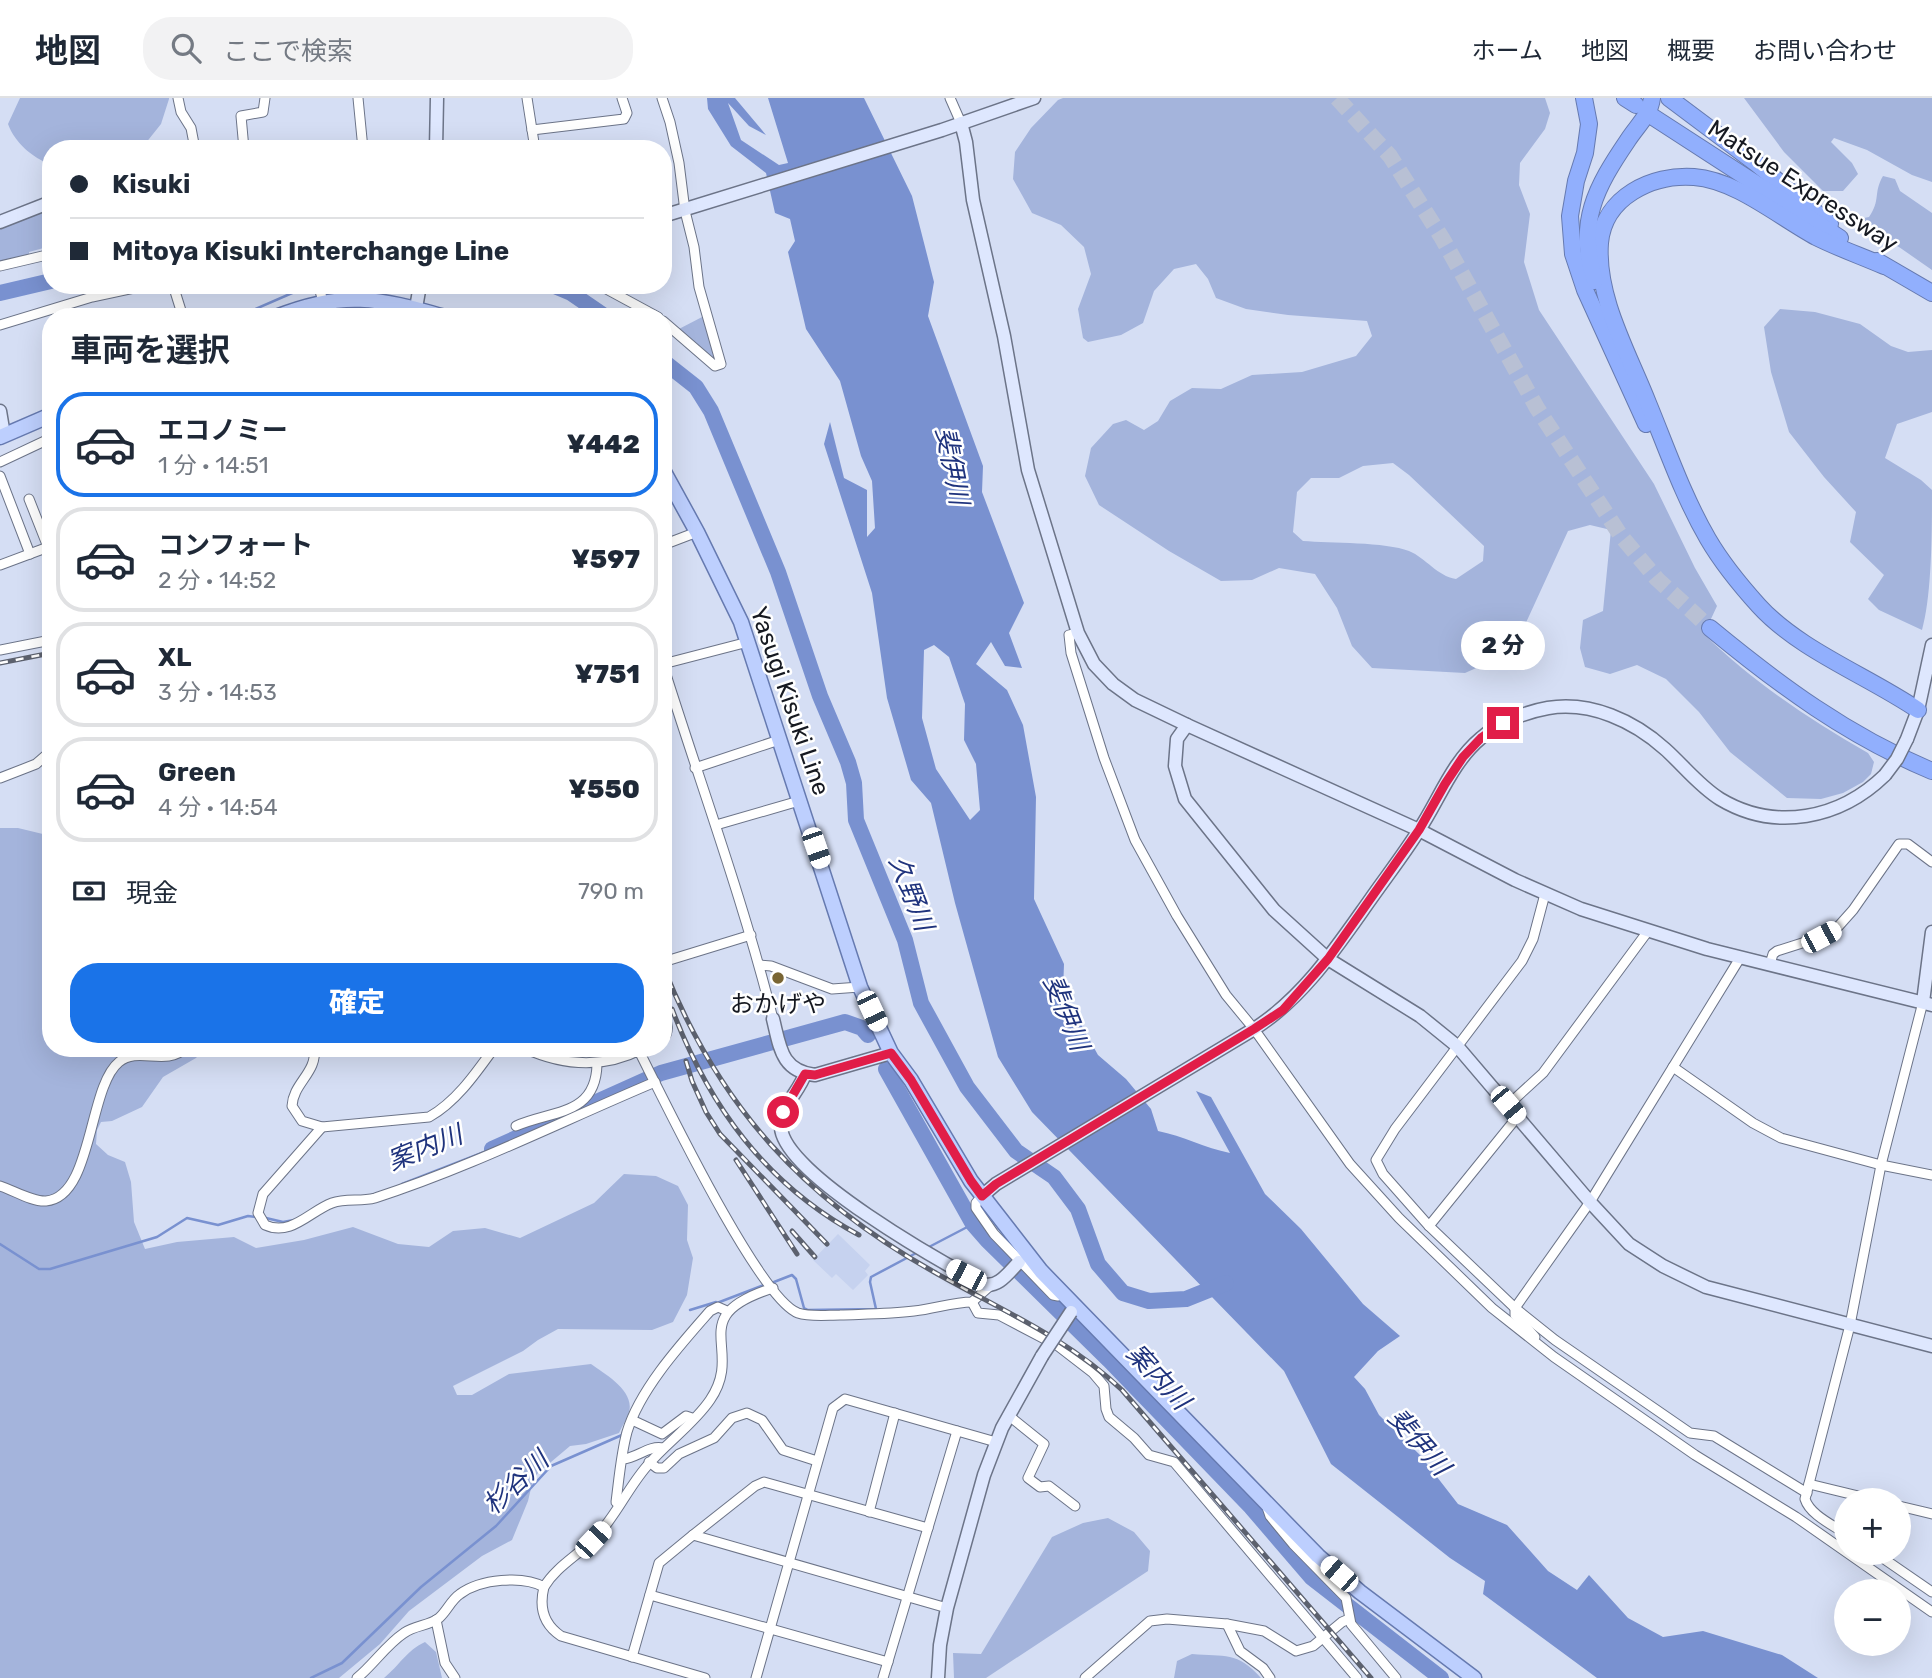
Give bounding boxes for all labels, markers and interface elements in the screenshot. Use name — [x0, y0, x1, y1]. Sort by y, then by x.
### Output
search box — [143, 17, 633, 80]
icon: search — [167, 29, 205, 67]
text: 地図 — [35, 31, 101, 70]
text: ここで検索 — [223, 36, 353, 67]
text: ホーム — [1472, 37, 1543, 65]
text: 地図 — [1581, 37, 1629, 65]
text: 概要 — [1667, 37, 1715, 65]
text: お問い合わせ — [1753, 37, 1897, 65]
street label: Matsue Expressway — [1703, 114, 1903, 258]
text: Kisuki — [112, 169, 190, 200]
text: Mitoya Kisuki Interchange Line — [112, 236, 509, 267]
text: 車両を選択 — [70, 331, 230, 369]
icon: car — [74, 413, 137, 476]
text: エコノミー — [158, 415, 288, 446]
water label: 斐伊川 — [929, 425, 975, 510]
text: ¥442 — [567, 429, 640, 460]
text: 1 分 · 14:51 — [158, 451, 269, 479]
icon: car — [74, 528, 137, 591]
text: コンフォート — [158, 530, 313, 561]
text: ¥597 — [571, 544, 640, 575]
text: 2 分 · 14:52 — [158, 566, 276, 594]
street label: Yasugi Kisuki Line — [745, 603, 835, 799]
callout: 2 分 — [1461, 622, 1545, 670]
text: 2 分 — [1481, 631, 1525, 659]
text: XL — [158, 642, 191, 673]
icon: car — [74, 643, 137, 706]
text: ¥751 — [575, 659, 640, 690]
text: 3 分 · 14:53 — [158, 678, 277, 706]
route end — [1487, 707, 1519, 739]
text: Green — [158, 757, 236, 788]
icon: car — [74, 758, 137, 821]
text: ¥550 — [568, 774, 640, 805]
text: 4 分 · 14:54 — [158, 793, 278, 821]
car — [800, 825, 833, 871]
water label: 久野川 — [883, 851, 941, 938]
icon: cash — [70, 872, 108, 910]
text: 790 m — [578, 877, 644, 905]
text: 現金 — [126, 878, 178, 909]
car — [1798, 918, 1845, 956]
button: 確定 — [70, 963, 644, 1043]
marker: おかげや — [770, 970, 786, 986]
water label: 斐伊川 — [1037, 971, 1096, 1058]
car — [854, 988, 891, 1034]
place label: おかげや — [730, 990, 826, 1018]
car — [1487, 1082, 1530, 1128]
route start — [767, 1096, 799, 1128]
water label: 案内川 — [383, 1118, 470, 1177]
car — [943, 1256, 990, 1294]
water label: 案内川 — [1120, 1338, 1198, 1418]
water label: 斐伊川 — [1382, 1402, 1458, 1484]
water label: 杉谷川 — [477, 1443, 557, 1521]
map controls — [1834, 1488, 1911, 1656]
button: + — [1834, 1488, 1911, 1565]
car — [571, 1517, 616, 1563]
car — [1317, 1552, 1362, 1596]
button: − — [1834, 1579, 1911, 1656]

